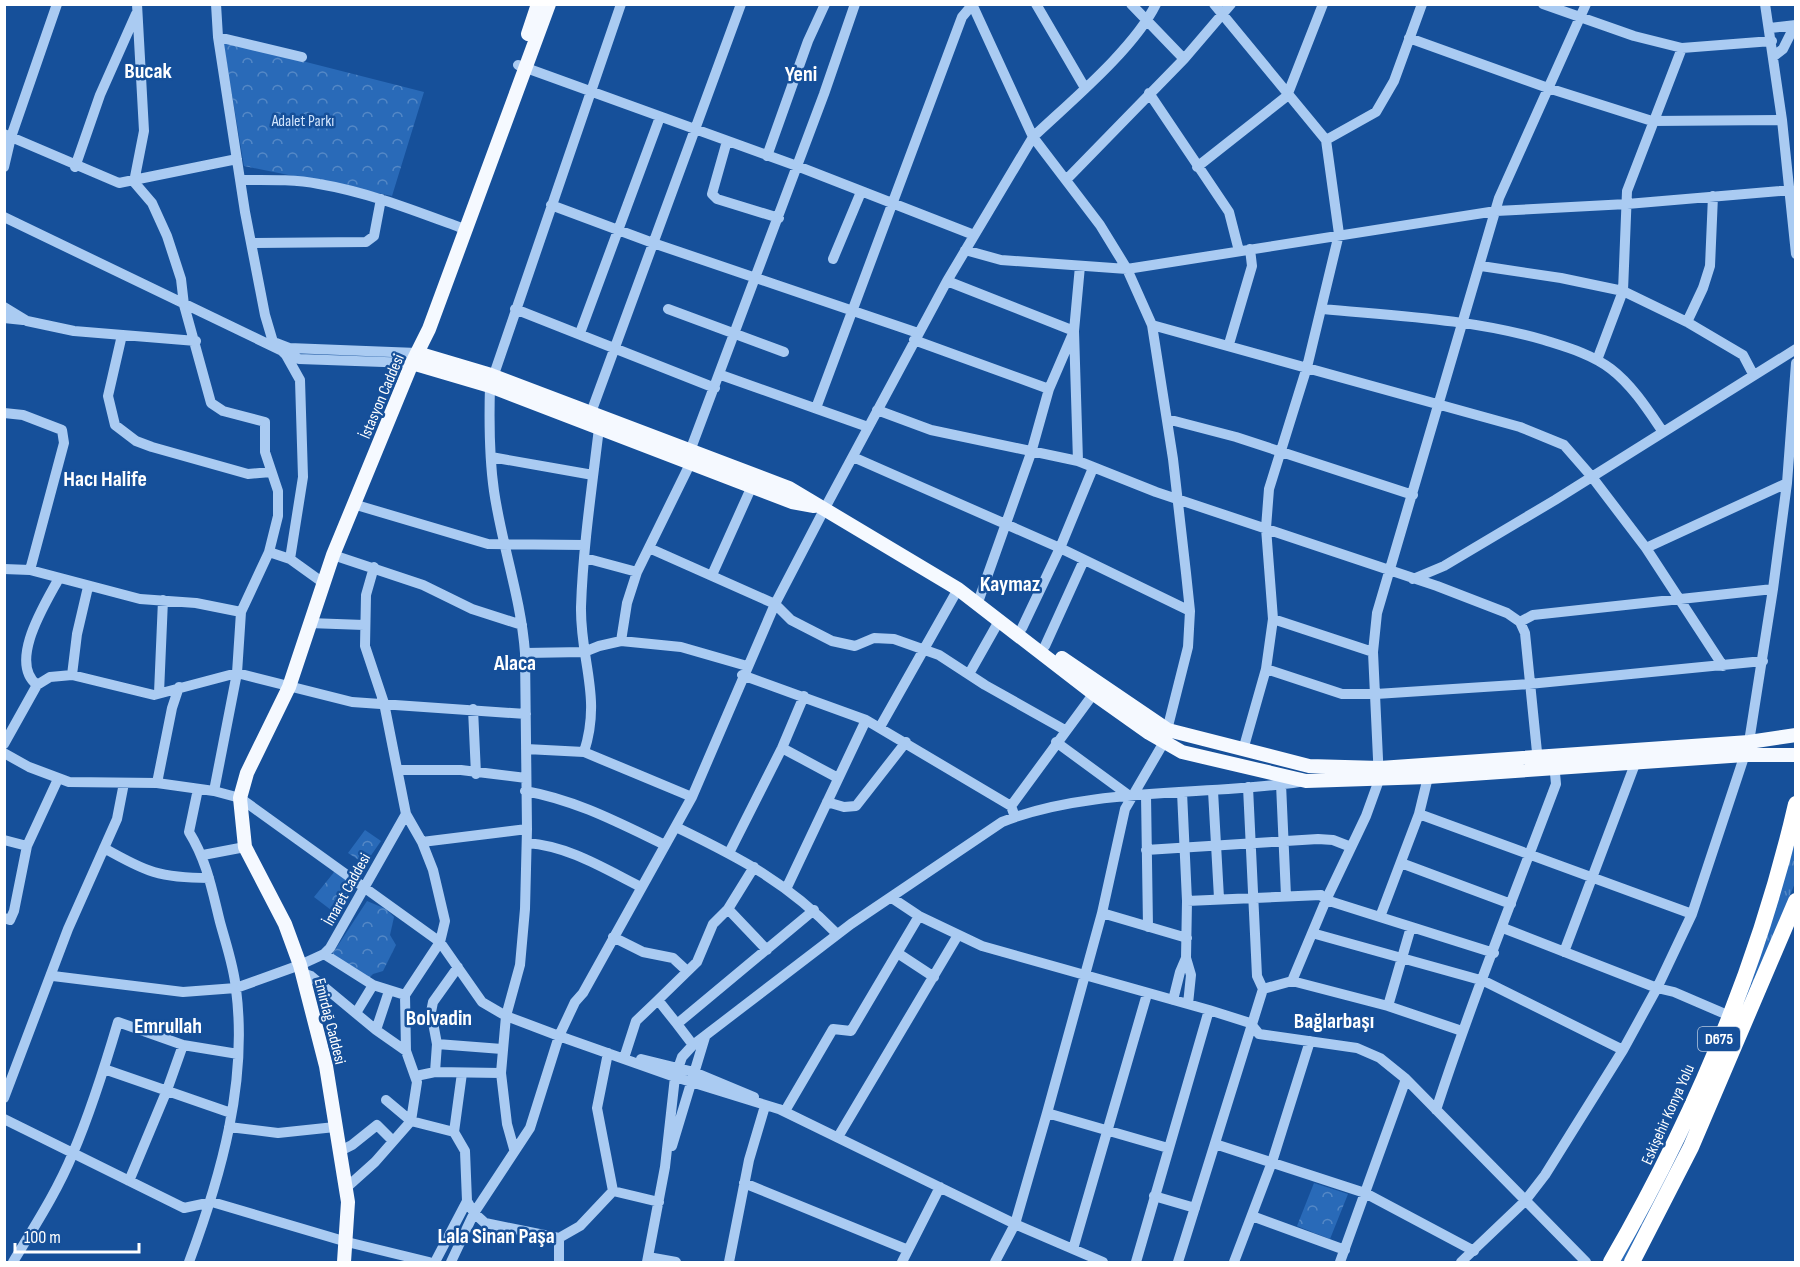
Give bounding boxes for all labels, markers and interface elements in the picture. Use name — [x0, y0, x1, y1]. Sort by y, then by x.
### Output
district label: Bucak — [124, 58, 172, 85]
district label: Yeni — [785, 61, 817, 88]
park label: Adalet Parkı — [271, 112, 334, 131]
street label: İstasyon Caddesi — [356, 351, 409, 442]
district label: Hacı Halife — [63, 466, 147, 493]
district label: Kaymaz — [980, 571, 1041, 598]
district label: Alaca — [493, 650, 536, 677]
street label: İmaret Caddesi — [320, 850, 375, 929]
street label: Emirdağ Caddesi — [310, 976, 349, 1066]
district label: Bolvadin — [406, 1005, 472, 1032]
district label: Bağlarbaşı — [1294, 1008, 1374, 1035]
district label: Emrullah — [134, 1013, 202, 1040]
road number: D675 — [1698, 1027, 1740, 1051]
street label: Eskişehir Konya Yolu — [1638, 1062, 1699, 1168]
scale bar — [15, 1216, 140, 1254]
district label: Lala Sinan Paşa — [437, 1223, 555, 1250]
text: 100 m — [24, 1227, 61, 1248]

